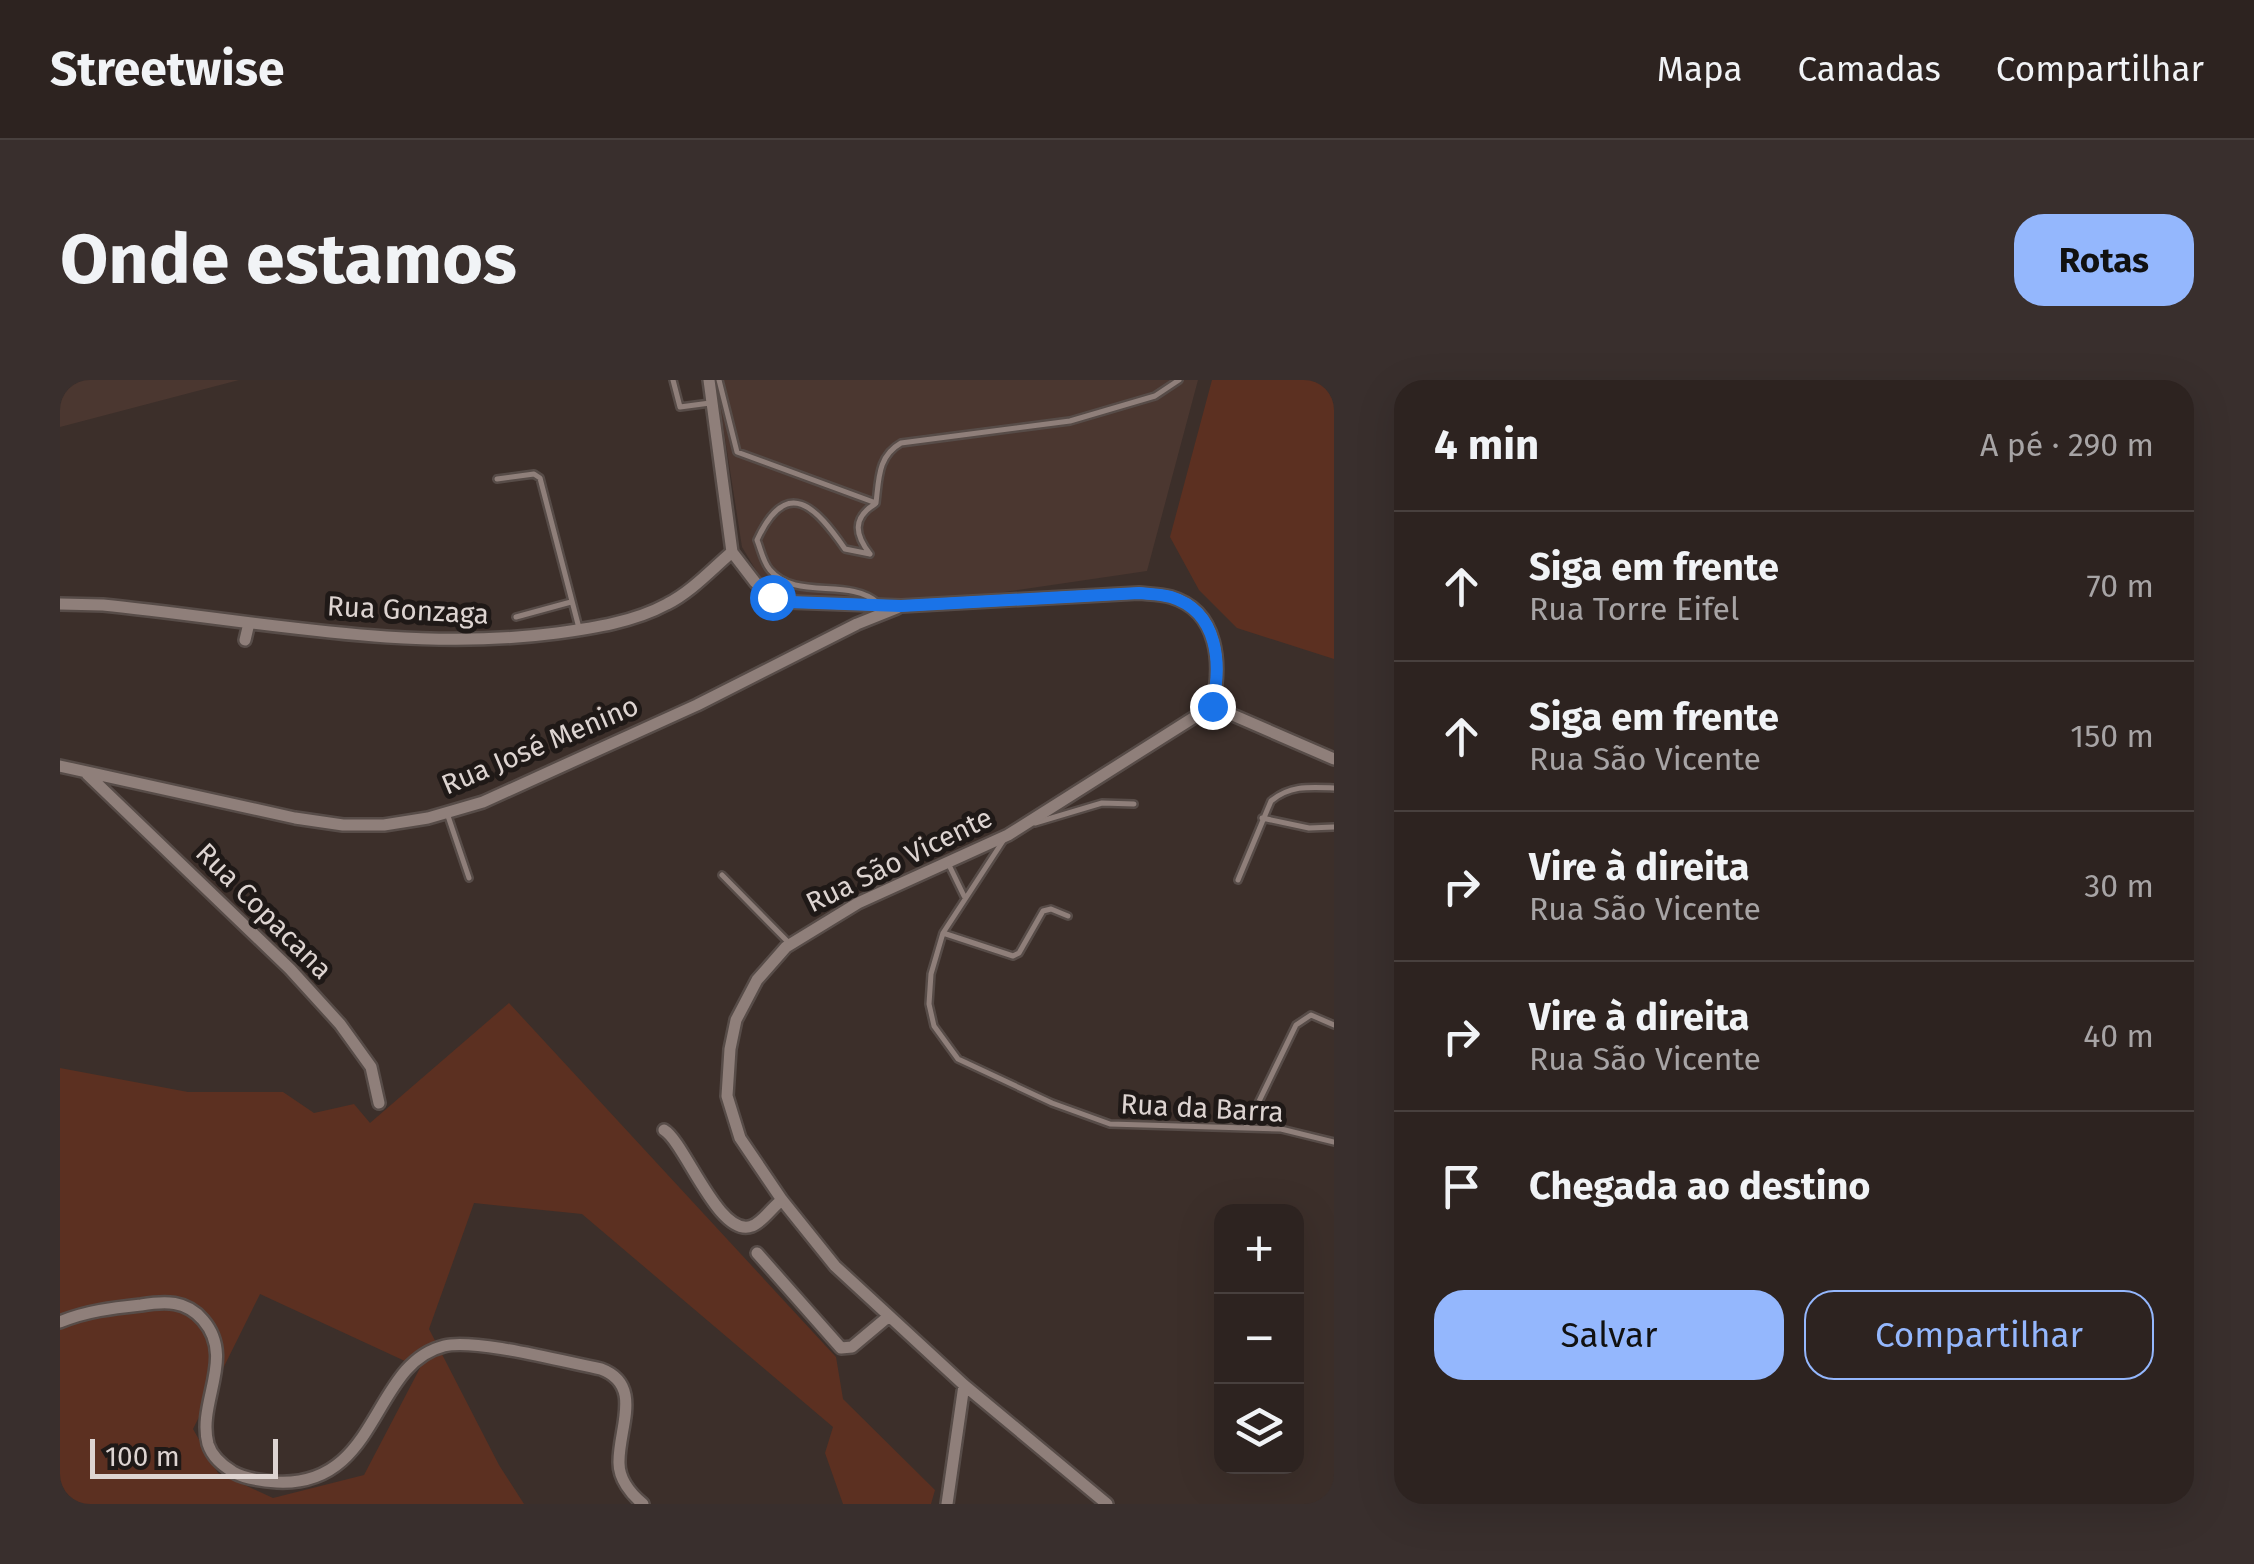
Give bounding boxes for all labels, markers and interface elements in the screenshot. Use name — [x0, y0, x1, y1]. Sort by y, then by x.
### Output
text: Streetwise — [50, 40, 284, 98]
text: Mapa — [1657, 48, 1743, 90]
text: Camadas — [1798, 48, 1941, 90]
text: Compartilhar — [1996, 48, 2204, 90]
button: Rotas — [2014, 214, 2194, 306]
text: Onde estamos — [60, 218, 517, 302]
text: 4 min — [1434, 420, 1539, 470]
text: A pé · 290 m — [1980, 426, 2154, 464]
text: Siga em frente — [1529, 544, 1779, 590]
icon: ahead — [1434, 559, 1489, 614]
text: 70 m — [2086, 567, 2154, 605]
route start — [750, 575, 796, 621]
street label: Rua Gonzaga — [326, 589, 490, 631]
text: Rua Torre Eifel — [1529, 590, 1739, 628]
route end — [1190, 684, 1236, 730]
street label: Rua José Menino — [437, 689, 643, 801]
text: Siga em frente — [1529, 694, 1779, 740]
icon: ahead — [1434, 709, 1489, 764]
text: 150 m — [2070, 717, 2154, 755]
text: Rua São Vicente — [1529, 740, 1761, 778]
street label: Rua São Vicente — [801, 801, 997, 919]
street label: Rua Copacana — [189, 836, 339, 986]
text: Vire à direita — [1529, 844, 1750, 890]
icon: right — [1434, 859, 1489, 914]
text: 30 m — [2084, 867, 2154, 905]
text: Rua São Vicente — [1529, 890, 1761, 928]
text: Vire à direita — [1529, 994, 1750, 1040]
icon: right — [1434, 1009, 1489, 1064]
text: 40 m — [2083, 1017, 2154, 1055]
text: Rua São Vicente — [1529, 1040, 1761, 1078]
street label: Rua da Barra — [1120, 1087, 1284, 1129]
icon: arrive — [1434, 1159, 1489, 1214]
text: Chegada ao destino — [1529, 1163, 1871, 1209]
map controls — [1214, 1204, 1304, 1474]
button: + — [1214, 1204, 1304, 1294]
button: Salvar — [1434, 1290, 1784, 1380]
button: Compartilhar — [1804, 1290, 2154, 1380]
button: − — [1214, 1294, 1304, 1384]
button: layers — [1214, 1384, 1304, 1474]
scale bar — [90, 1434, 278, 1478]
text: 100 m — [105, 1440, 180, 1473]

